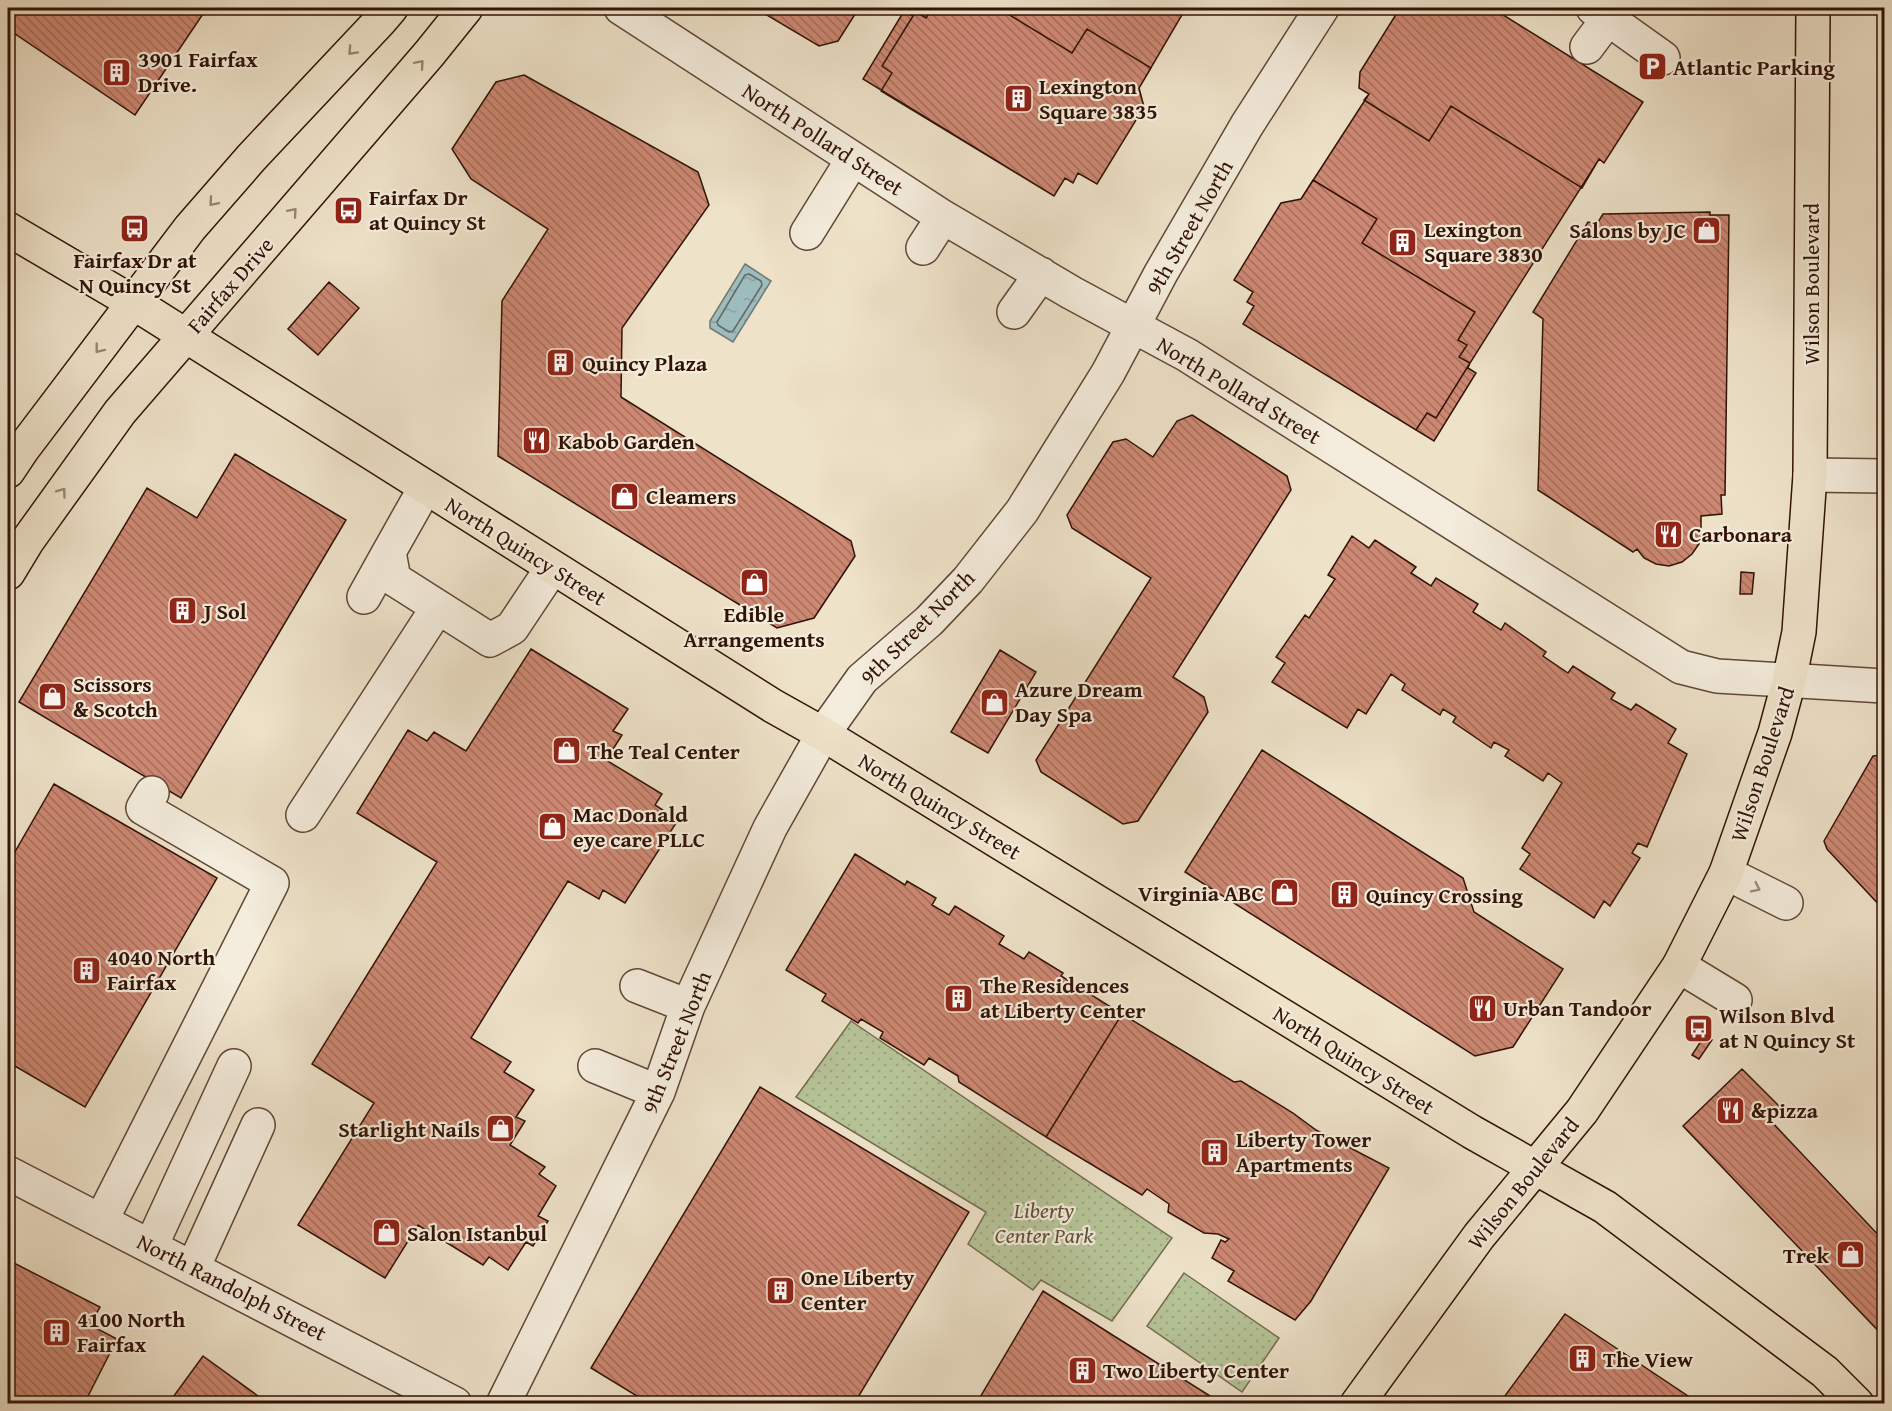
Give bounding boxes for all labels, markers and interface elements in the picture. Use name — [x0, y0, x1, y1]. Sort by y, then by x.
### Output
place label: 3901 Fairfax Drive. — [138, 43, 258, 100]
one-way arrow — [348, 45, 359, 55]
parking icon: Atlantic Parking — [1636, 51, 1668, 83]
place label: Atlantic Parking — [1673, 51, 1835, 83]
building icon: 3901 Fairfax Drive. — [101, 56, 133, 88]
one-way arrow — [413, 60, 424, 71]
place label: Lexington Square 3835 — [1039, 70, 1158, 127]
street label: North Pollard Street — [736, 75, 910, 203]
building icon: Lexington Square 3835 — [1002, 83, 1034, 115]
street label: 9th Street North — [1137, 153, 1241, 300]
place label: Fairfax Dr at Quincy St — [369, 181, 487, 238]
bus stop icon: Fairfax Dr at Quincy St — [332, 194, 364, 226]
one-way arrow — [209, 195, 220, 206]
street label: Wilson Boulevard — [1795, 203, 1827, 365]
one-way arrow — [286, 208, 297, 219]
bus stop icon: Fairfax Dr at N Quincy St — [119, 212, 151, 244]
place label: Lexington Square 3830 — [1424, 213, 1543, 270]
place label: Salons by JC — [1569, 214, 1686, 246]
shop icon: Salons by JC — [1691, 214, 1723, 246]
building icon: Lexington Square 3830 — [1387, 226, 1419, 258]
street label: Fairfax Drive — [179, 230, 281, 340]
place label: Fairfax Dr at N Quincy St — [73, 244, 197, 301]
street label: North Pollard Street — [1151, 328, 1327, 452]
one-way arrow — [95, 342, 106, 353]
building icon: Quincy Plaza — [545, 347, 577, 379]
place label: Quincy Plaza — [582, 347, 708, 379]
restaurant icon: Kabob Garden — [521, 425, 553, 457]
place label: Kabob Garden — [558, 425, 695, 457]
shop icon: Cleamers — [609, 480, 641, 512]
place label: Cleamers — [646, 480, 737, 512]
one-way arrow — [55, 488, 66, 499]
street label: North Quincy Street — [439, 489, 613, 614]
restaurant icon: Carbonara — [1652, 518, 1684, 550]
place label: Carbonara — [1689, 518, 1793, 550]
street label: 9th Street North — [852, 562, 982, 692]
shop icon: Edible Arrangements — [738, 566, 770, 598]
building icon: J Sol — [167, 595, 199, 627]
place label: J Sol — [200, 595, 247, 627]
place label: Edible Arrangements — [683, 598, 825, 655]
place label: Scissors & Scotch — [73, 668, 158, 725]
place label: Azure Dream Day Spa — [1015, 673, 1143, 730]
shop icon: Scissors & Scotch — [36, 681, 68, 713]
street label: Wilson Boulevard — [1722, 682, 1802, 846]
shop icon: Azure Dream Day Spa — [978, 686, 1010, 718]
shop icon: The Teal Center — [550, 735, 582, 767]
place label: The Teal Center — [587, 735, 740, 767]
street label: North Quincy Street — [853, 745, 1028, 867]
place label: Mac Donald eye care PLLC — [573, 798, 705, 855]
shop icon: Mac Donald eye care PLLC — [536, 811, 568, 843]
place label: Virginia ABC — [1138, 877, 1264, 909]
shop icon: Virginia ABC — [1269, 877, 1301, 909]
building icon: Quincy Crossing — [1329, 879, 1361, 911]
place label: Quincy Crossing — [1366, 879, 1523, 911]
one-way arrow — [1750, 881, 1761, 892]
place label: 4040 North Fairfax — [107, 941, 215, 998]
building icon: 4040 North Fairfax — [70, 954, 102, 986]
street label: 9th Street North — [633, 965, 719, 1118]
place label: The Residences at Liberty Center — [980, 969, 1146, 1026]
building icon: The Residences at Liberty Center — [943, 982, 975, 1014]
restaurant icon: Urban Tandoor — [1466, 992, 1498, 1024]
place label: Urban Tandoor — [1503, 992, 1652, 1024]
street label: North Quincy Street — [1267, 998, 1441, 1123]
place label: Wilson Blvd at N Quincy St — [1719, 999, 1856, 1056]
bus stop icon: Wilson Blvd at N Quincy St — [1682, 1012, 1714, 1044]
restaurant icon: &pizza — [1714, 1094, 1746, 1126]
place label: &pizza — [1751, 1094, 1819, 1126]
street label: Wilson Boulevard — [1460, 1110, 1587, 1256]
place label: Starlight Nails — [338, 1113, 480, 1145]
shop icon: Starlight Nails — [485, 1113, 517, 1145]
place label: Liberty Tower Apartments — [1236, 1123, 1371, 1180]
building icon: Liberty Tower Apartments — [1199, 1136, 1231, 1168]
park label: Liberty Center Park — [995, 1194, 1094, 1251]
shop icon: Salon Istanbul — [370, 1217, 402, 1249]
place label: Salon Istanbul — [407, 1217, 547, 1249]
street label: North Randolph Street — [132, 1225, 333, 1349]
place label: Trek — [1783, 1239, 1829, 1271]
shop icon: Trek — [1834, 1239, 1866, 1271]
place label: One Liberty Center — [801, 1261, 915, 1318]
building icon: One Liberty Center — [764, 1274, 796, 1306]
place label: 4100 North Fairfax — [77, 1303, 185, 1360]
building icon: 4100 North Fairfax — [40, 1316, 72, 1348]
building icon: The View — [1566, 1343, 1598, 1375]
place label: The View — [1603, 1343, 1693, 1375]
building icon: Two Liberty Center — [1066, 1354, 1098, 1386]
place label: Two Liberty Center — [1103, 1354, 1289, 1386]

